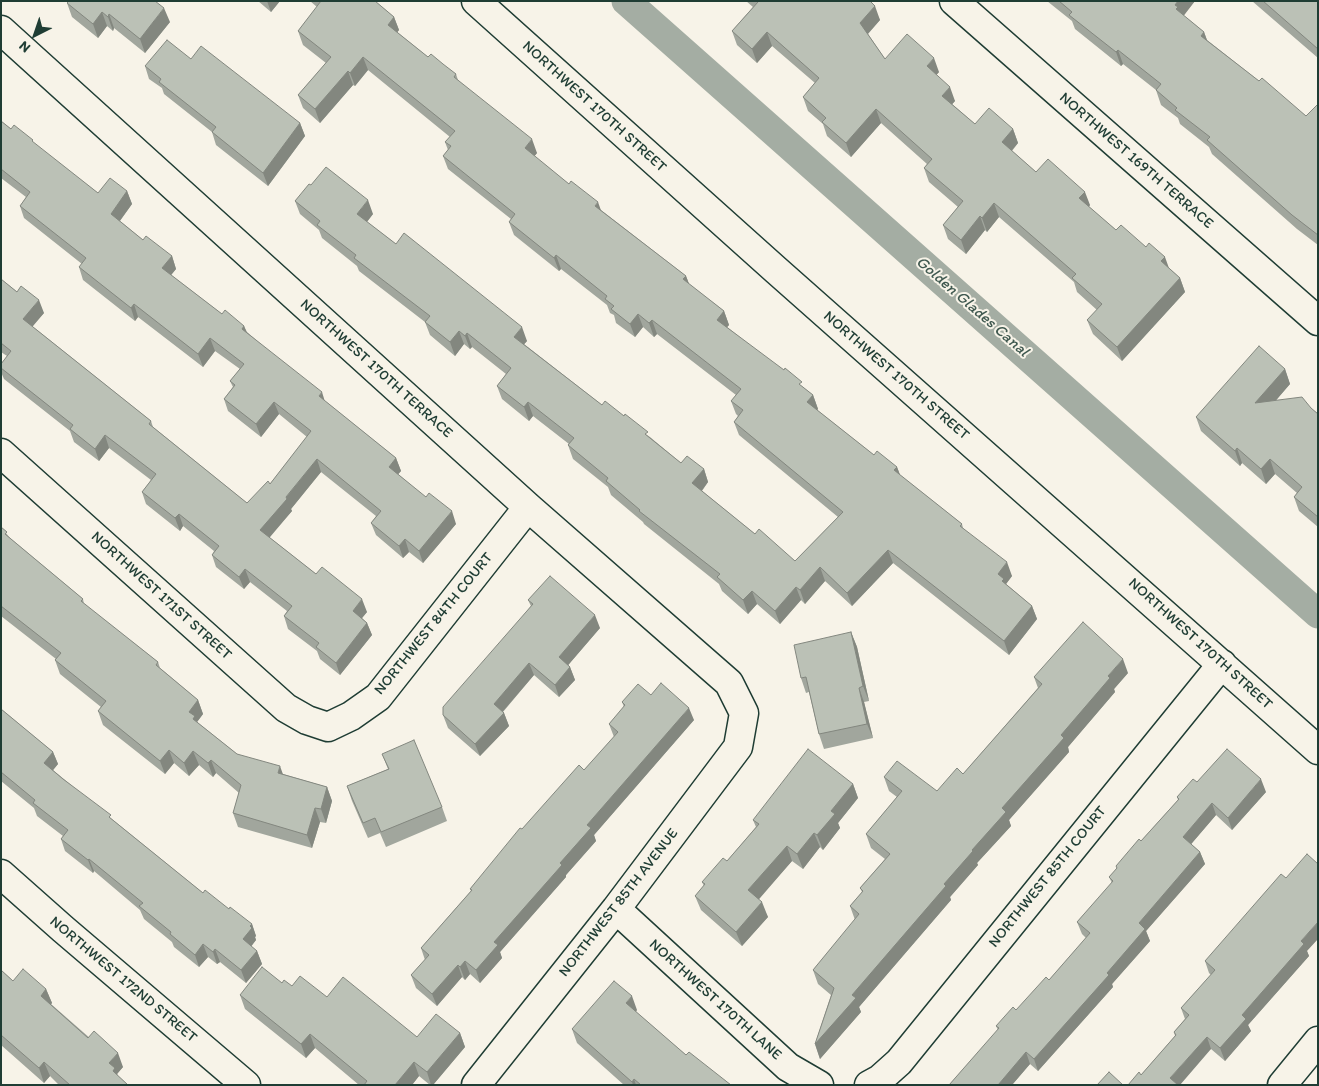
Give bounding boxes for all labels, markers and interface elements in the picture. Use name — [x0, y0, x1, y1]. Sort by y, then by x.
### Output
north arrow — [10, 10, 60, 60]
text: N — [16, 37, 34, 56]
street label: NORTHWEST 170TH STREET — [518, 38, 670, 176]
street label: NORTHWEST 169TH TERRACE — [1055, 89, 1217, 233]
water label: Golden Glades Canal — [912, 253, 1032, 361]
street label: NORTHWEST 170TH TERRACE — [296, 296, 456, 442]
street label: NORTHWEST 170TH STREET — [819, 308, 973, 444]
street label: NORTHWEST 171ST STREET — [87, 528, 235, 664]
street label: NORTHWEST 84TH COURT — [371, 549, 497, 699]
street label: NORTHWEST 170TH STREET — [1124, 575, 1276, 713]
street label: NORTHWEST 85TH COURT — [985, 803, 1111, 951]
street label: NORTHWEST 85TH AVENUE — [555, 825, 683, 981]
street label: NORTHWEST 172ND STREET — [46, 913, 200, 1047]
street label: NORTHWEST 170TH LANE — [645, 936, 785, 1064]

